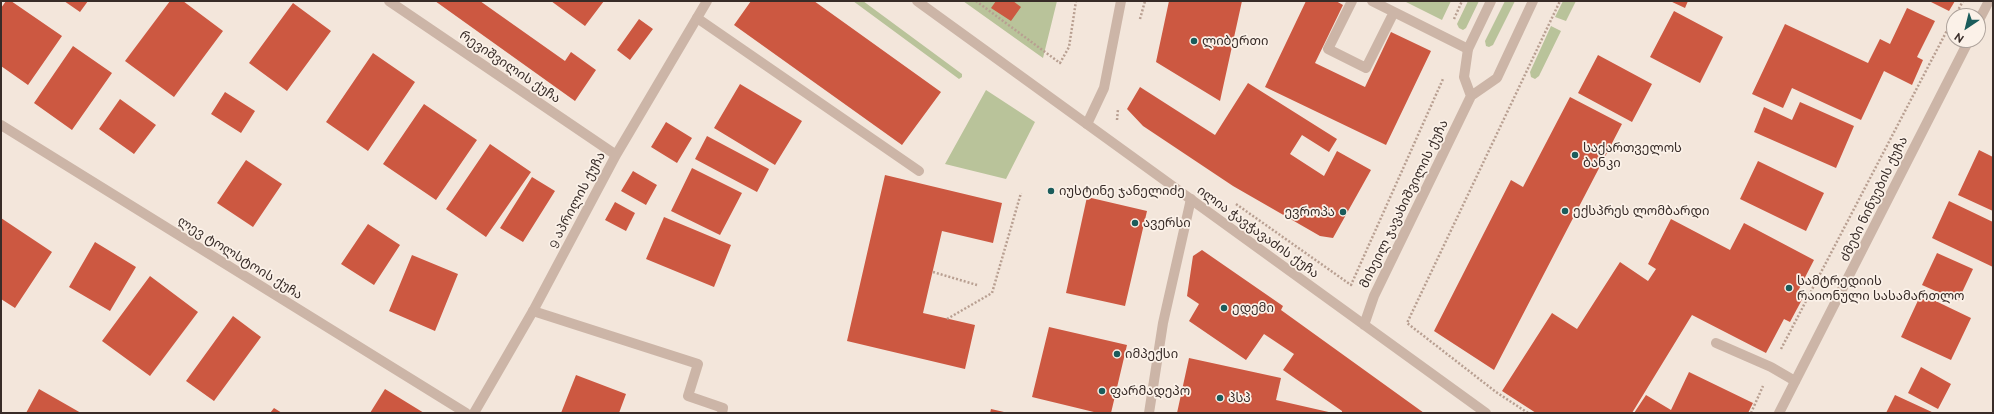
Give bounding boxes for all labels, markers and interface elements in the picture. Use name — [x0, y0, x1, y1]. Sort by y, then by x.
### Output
north arrow — [1946, 8, 1986, 48]
street label: რევიშვილის ქუჩა — [457, 27, 563, 107]
text: N — [1952, 30, 1967, 45]
place label: ლიბერთი — [1202, 33, 1268, 49]
marker: ლიბერთი — [1189, 36, 1199, 46]
street label: მიხეილ ჯავახიშვილის ქუჩა — [1356, 117, 1452, 291]
street label: ძმები ნინუების ქუჩა — [1837, 134, 1911, 264]
place label: საქართველოს ბანკი — [1583, 140, 1682, 171]
street label: 9 აპრილის ქუჩა — [545, 149, 609, 251]
marker: საქართველოს ბანკი — [1570, 150, 1580, 160]
place label: იუსტინე ჯანელიძე — [1059, 183, 1185, 199]
street label: ილია ჭავჭავაძის ქუჩა — [1194, 183, 1322, 281]
marker: იუსტინე ჯანელიძე — [1046, 186, 1056, 196]
place label: ექსპრეს ლომბარდი — [1573, 203, 1709, 219]
place label: ევროპა — [1284, 204, 1335, 220]
marker: ექსპრეს ლომბარდი — [1560, 206, 1570, 216]
marker: ევროპა — [1338, 207, 1348, 217]
street label: ლევ ტოლსტოის ქუჩა — [175, 213, 305, 303]
place label: ავერსი — [1143, 215, 1191, 231]
marker: ავერსი — [1130, 218, 1140, 228]
place label: სამტრედიის რაიონული სასამართლო — [1797, 273, 1964, 304]
marker: სამტრედიის რაიონული სასამართლო — [1784, 283, 1794, 293]
place label: ედემი — [1232, 300, 1274, 316]
marker: ედემი — [1219, 303, 1229, 313]
place label: იმპექსი — [1125, 346, 1178, 362]
marker: იმპექსი — [1112, 349, 1122, 359]
place label: ფარმადეპო — [1110, 383, 1190, 399]
marker: ფარმადეპო — [1097, 386, 1107, 396]
place label: პსპ — [1228, 390, 1251, 406]
marker: პსპ — [1215, 393, 1225, 403]

